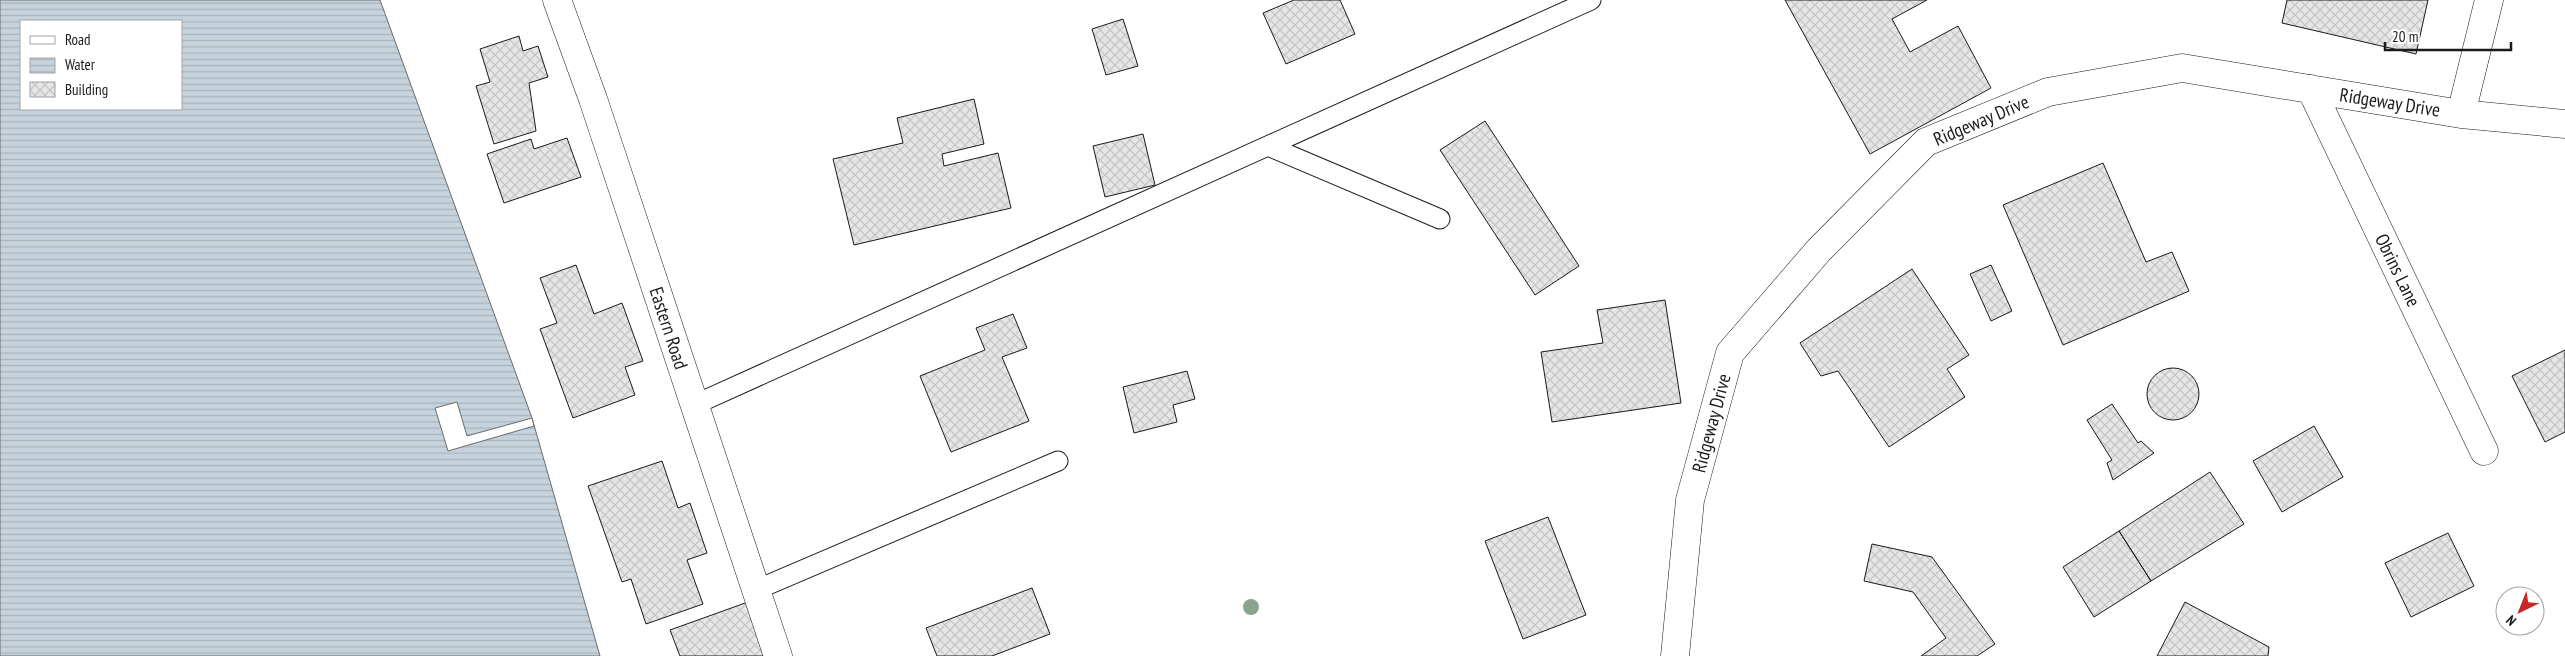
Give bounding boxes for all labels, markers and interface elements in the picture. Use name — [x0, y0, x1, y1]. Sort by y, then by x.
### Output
legend — [20, 20, 182, 110]
scale bar — [2385, 20, 2511, 52]
text: 20 m — [2392, 27, 2418, 46]
text: Road — [65, 30, 91, 49]
text: Water — [65, 55, 96, 74]
text: Building — [65, 80, 108, 99]
street label: Ridgeway Drive — [2338, 82, 2442, 122]
street label: Ridgeway Drive — [1930, 89, 2032, 151]
street label: Obrins Lane — [2370, 230, 2426, 311]
street label: Eastern Road — [644, 284, 694, 372]
street label: Ridgeway Drive — [1686, 371, 1736, 475]
north arrow — [2495, 586, 2545, 636]
text: N — [2502, 611, 2520, 630]

